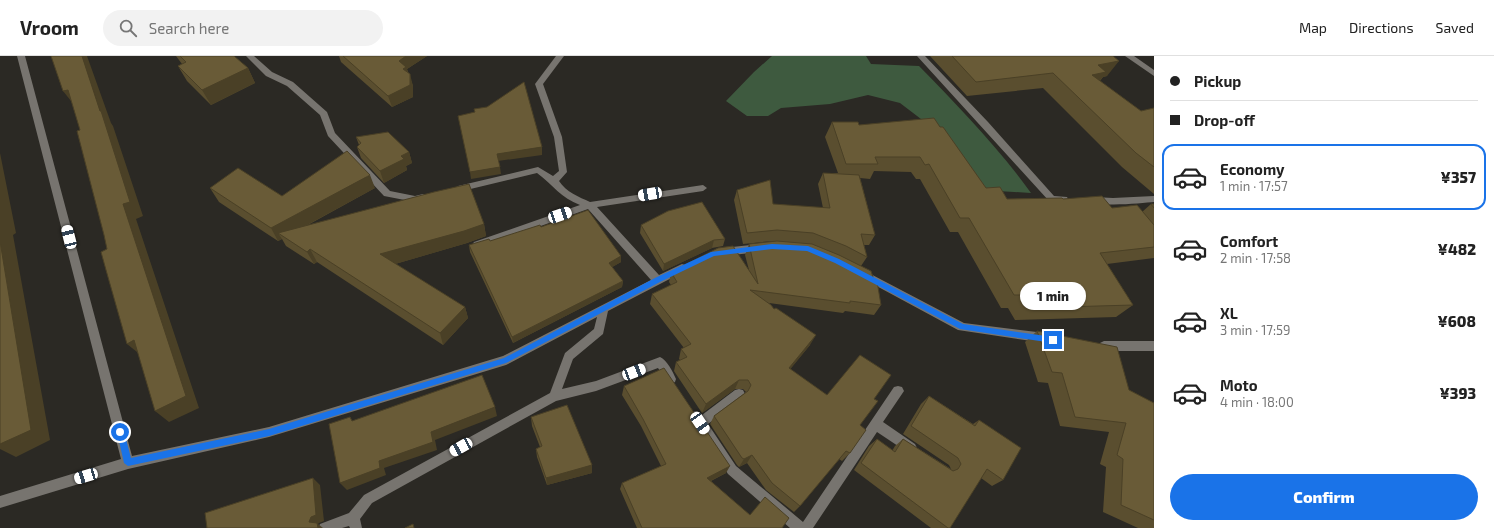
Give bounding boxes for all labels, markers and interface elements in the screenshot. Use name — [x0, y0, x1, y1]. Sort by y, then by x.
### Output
search box — [103, 10, 383, 46]
text: Vroom — [20, 16, 79, 39]
icon: search — [117, 17, 139, 39]
text: Search here — [149, 19, 229, 37]
text: Map — [1299, 19, 1327, 36]
text: Directions — [1349, 19, 1414, 36]
text: Saved — [1436, 19, 1474, 36]
text: Pickup — [1194, 72, 1241, 90]
text: Drop-off — [1194, 111, 1255, 129]
icon: car — [1172, 159, 1208, 195]
text: Economy — [1220, 160, 1285, 178]
text: ¥357 — [1441, 168, 1476, 186]
text: 1 min · 17:57 — [1220, 178, 1288, 194]
car — [637, 186, 663, 202]
car — [547, 205, 573, 225]
car — [60, 224, 78, 250]
icon: car — [1172, 231, 1208, 267]
text: Comfort — [1220, 232, 1278, 250]
text: ¥482 — [1438, 240, 1476, 258]
text: 2 min · 17:58 — [1220, 250, 1291, 266]
callout: 1 min — [1020, 282, 1086, 310]
text: 1 min — [1037, 288, 1069, 304]
icon: car — [1172, 303, 1208, 339]
text: XL — [1220, 304, 1238, 322]
text: ¥608 — [1437, 312, 1476, 330]
text: 3 min · 17:59 — [1220, 322, 1290, 338]
route end — [1044, 331, 1062, 349]
car — [621, 362, 647, 382]
icon: car — [1172, 375, 1208, 411]
text: Moto — [1220, 376, 1258, 394]
text: ¥393 — [1439, 384, 1476, 402]
text: 4 min · 18:00 — [1220, 394, 1294, 410]
car — [688, 410, 712, 436]
route start — [111, 423, 129, 441]
car — [448, 436, 474, 458]
car — [73, 467, 99, 485]
button: Confirm — [1170, 474, 1478, 520]

